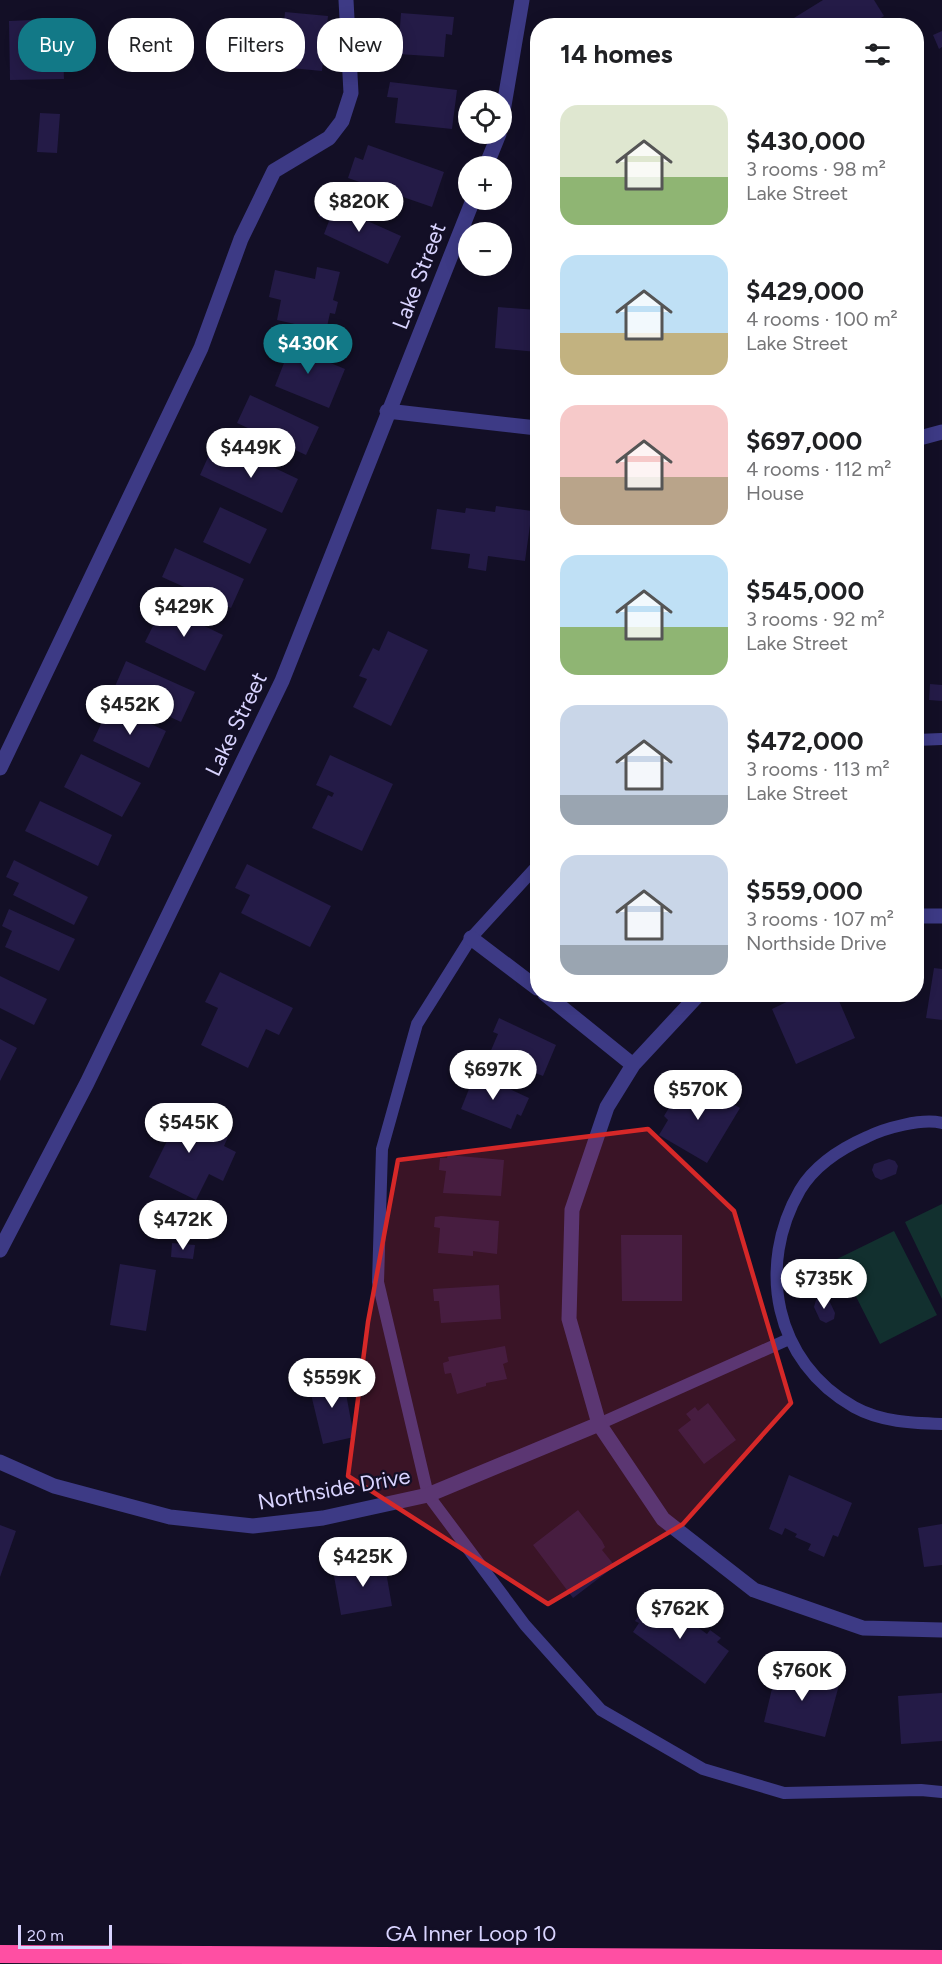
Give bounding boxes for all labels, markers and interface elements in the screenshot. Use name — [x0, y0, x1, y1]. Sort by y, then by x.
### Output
chip: Buy — [18, 18, 96, 72]
chip: Rent — [108, 18, 194, 72]
chip: Filters — [206, 18, 305, 72]
chip: New — [317, 18, 403, 72]
text: 14 homes — [560, 38, 673, 70]
icon: filters — [861, 38, 894, 71]
map controls — [458, 90, 512, 276]
button: locate — [458, 90, 512, 144]
text: $430,000 — [746, 125, 865, 157]
icon: home — [608, 129, 680, 201]
button: + — [458, 156, 512, 210]
text: 3 rooms · 98 m² — [746, 157, 886, 181]
text: Lake Street — [746, 181, 848, 205]
pin: $820K — [317, 182, 401, 233]
text: $820K — [328, 189, 390, 213]
street label: Lake Street — [386, 219, 452, 333]
button: − — [458, 222, 512, 276]
text: $429,000 — [746, 275, 864, 307]
icon: home — [608, 279, 680, 351]
text: 4 rooms · 100 m² — [746, 307, 898, 331]
pin: $430K — [266, 324, 350, 375]
text: $430K — [277, 331, 339, 355]
text: Lake Street — [746, 331, 848, 355]
text: $697,000 — [746, 425, 862, 457]
pin: $449K — [209, 428, 293, 479]
icon: home — [608, 429, 680, 501]
text: $449K — [220, 435, 282, 459]
text: 4 rooms · 112 m² — [746, 457, 892, 481]
text: House — [746, 481, 804, 505]
text: $545,000 — [746, 575, 864, 607]
icon: home — [608, 579, 680, 651]
pin: $429K — [142, 587, 226, 638]
text: $429K — [154, 594, 214, 618]
text: 3 rooms · 92 m² — [746, 607, 885, 631]
text: Lake Street — [746, 631, 848, 655]
street label: Lake Street — [199, 668, 273, 780]
pin: $452K — [88, 685, 172, 736]
text: $452K — [100, 692, 160, 716]
text: $472,000 — [746, 725, 864, 757]
icon: home — [608, 729, 680, 801]
text: 3 rooms · 113 m² — [746, 757, 890, 781]
text: Lake Street — [746, 781, 848, 805]
text: $559,000 — [746, 875, 863, 907]
icon: home — [608, 879, 680, 951]
text: 3 rooms · 107 m² — [746, 907, 894, 931]
text: Northside Drive — [746, 931, 886, 955]
pin: $697K — [451, 1050, 535, 1101]
text: $697K — [464, 1057, 522, 1081]
pin: $570K — [656, 1070, 740, 1121]
text: $570K — [668, 1077, 728, 1101]
pin: $545K — [147, 1103, 231, 1154]
text: $545K — [159, 1110, 219, 1134]
pin: $472K — [141, 1200, 225, 1251]
text: $472K — [153, 1207, 213, 1231]
pin: $735K — [782, 1259, 866, 1310]
text: $735K — [795, 1266, 853, 1290]
pin: $559K — [290, 1358, 374, 1409]
text: $559K — [302, 1365, 362, 1389]
street label: Northside Drive — [256, 1462, 412, 1516]
pin: $425K — [321, 1537, 405, 1588]
text: $425K — [333, 1544, 393, 1568]
pin: $762K — [638, 1589, 722, 1640]
text: $762K — [651, 1596, 709, 1620]
pin: $760K — [760, 1651, 844, 1702]
text: $760K — [772, 1658, 832, 1682]
street label: GA Inner Loop 10 — [386, 1920, 556, 1947]
scale bar — [18, 1922, 112, 1950]
text: 20 m — [27, 1926, 64, 1945]

